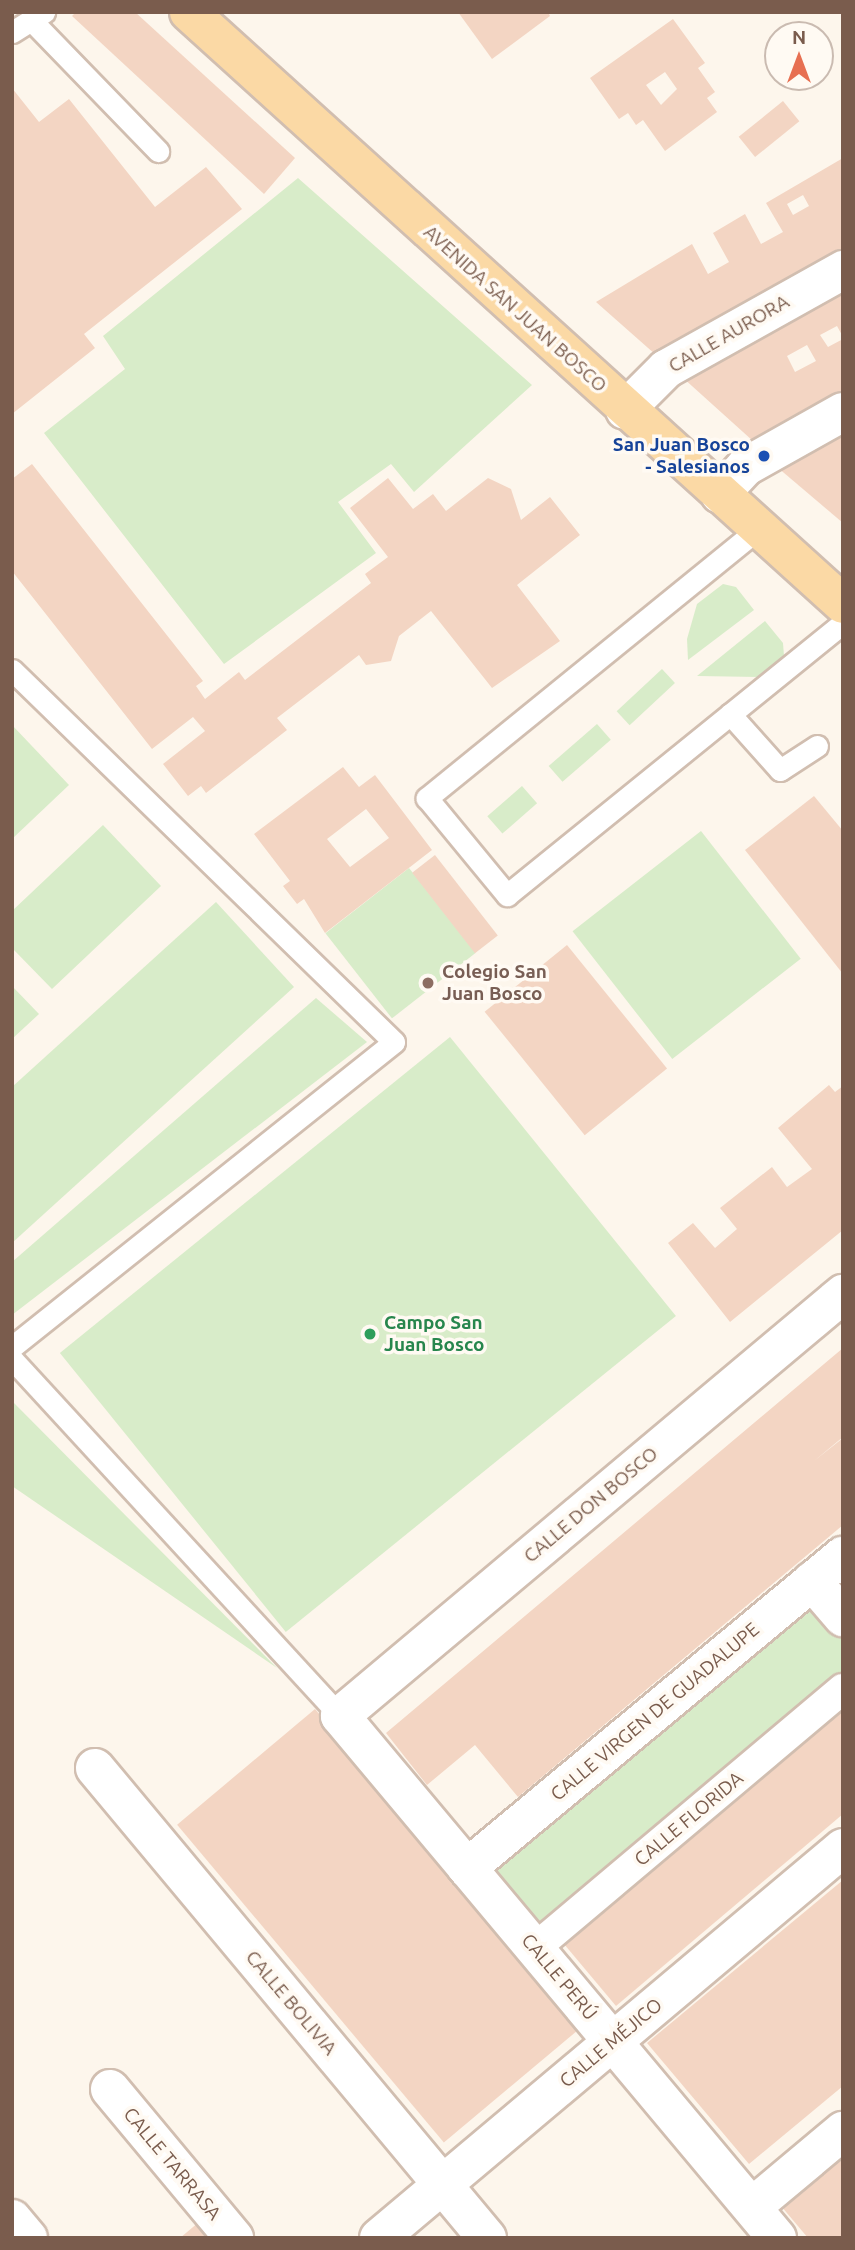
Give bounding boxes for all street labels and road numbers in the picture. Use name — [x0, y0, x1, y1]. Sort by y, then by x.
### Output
street label: AVENIDA SAN JUAN BOSCO — [419, 221, 611, 397]
street label: CALLE AURORA — [665, 290, 793, 378]
street label: CALLE DON BOSCO — [519, 1442, 663, 1568]
street label: CALLE VIRGEN DE GUADALUPE — [546, 1618, 764, 1806]
street label: CALLE FLORIDA — [630, 1767, 748, 1871]
street label: CALLE PERÚ — [516, 1929, 602, 2025]
street label: CALLE BOLIVIA — [241, 1946, 341, 2060]
street label: CALLE MÉJICO — [555, 1994, 667, 2092]
street label: CALLE TARRASA — [118, 2103, 226, 2225]

